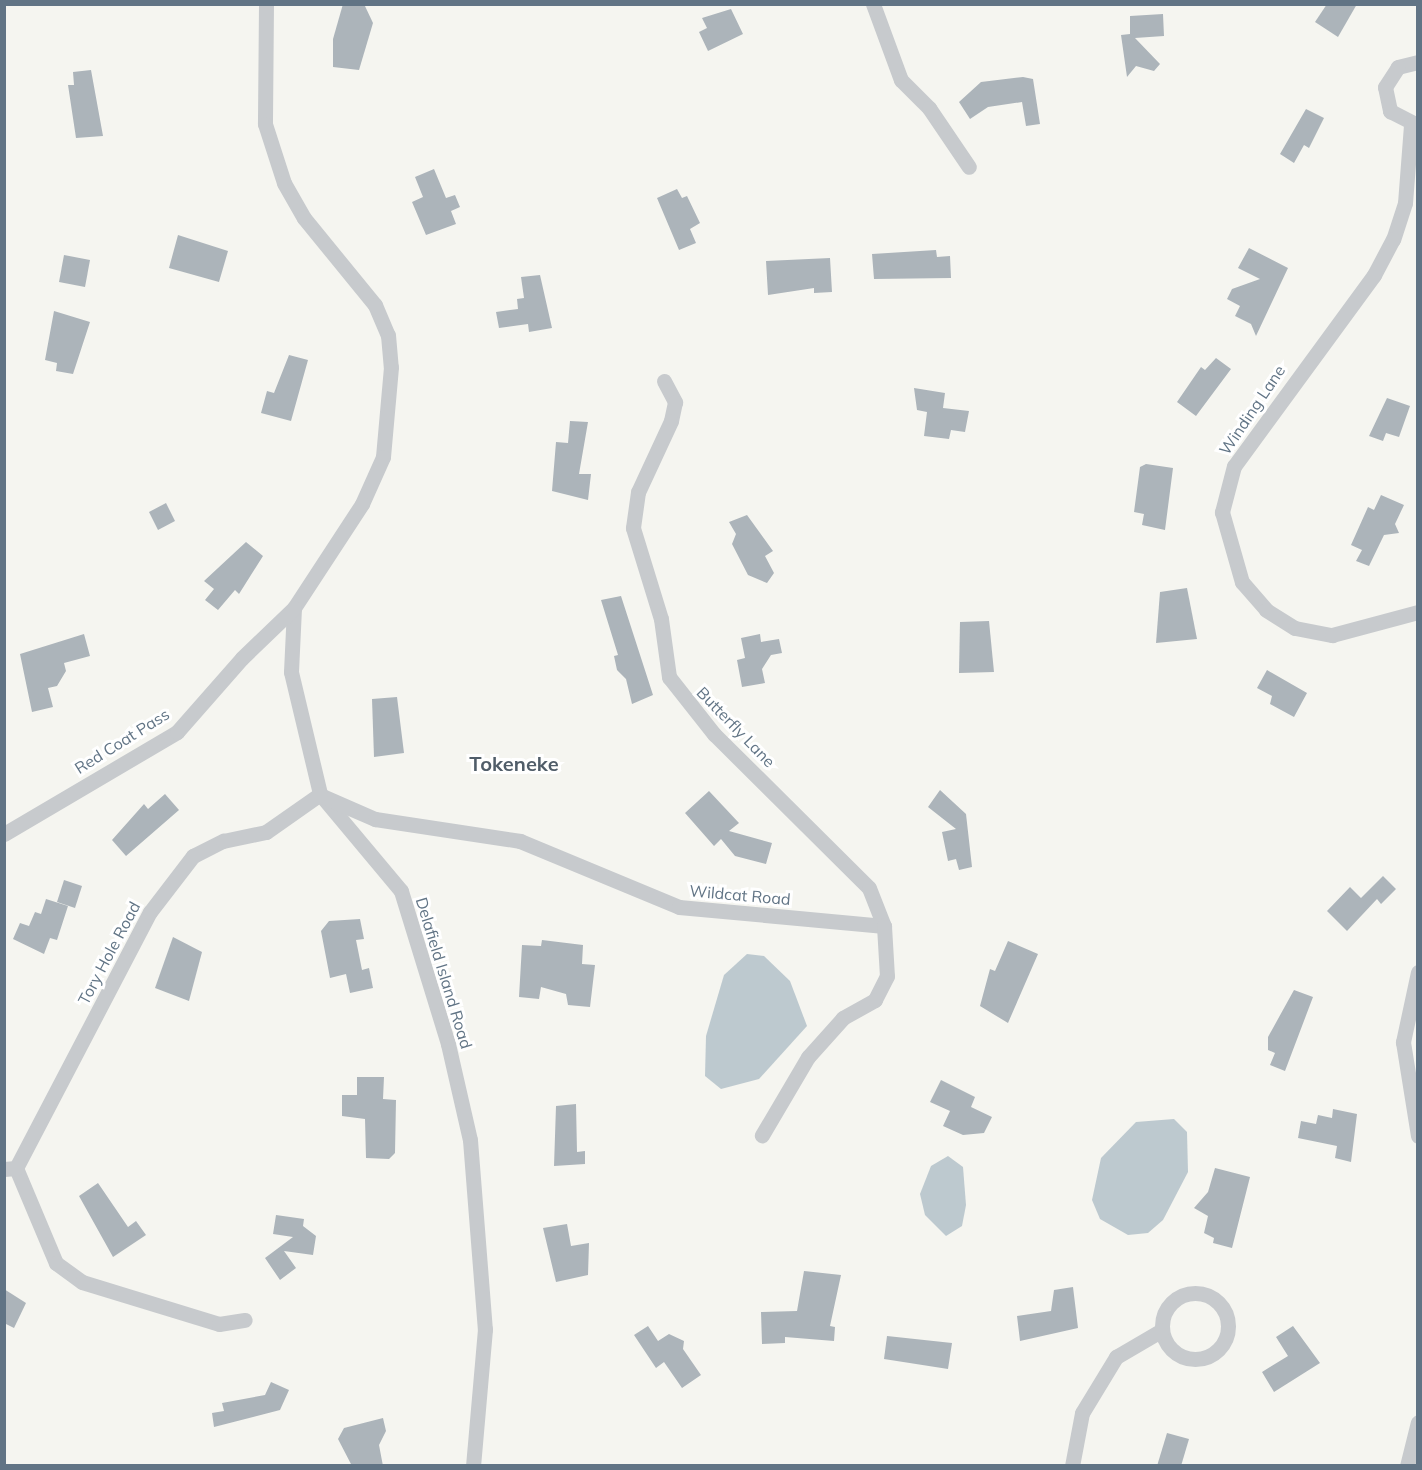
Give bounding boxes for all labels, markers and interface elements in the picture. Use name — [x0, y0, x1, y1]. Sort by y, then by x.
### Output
street label: Winding Lane — [1215, 362, 1289, 458]
street label: Butterfly Lane — [693, 683, 779, 771]
street label: Red Coat Pass — [71, 704, 173, 778]
district label: Tokeneke — [469, 751, 559, 775]
street label: Wildcat Road — [689, 881, 791, 909]
street label: Delafield Island Road — [412, 895, 476, 1051]
street label: Tory Hole Road — [74, 898, 144, 1008]

